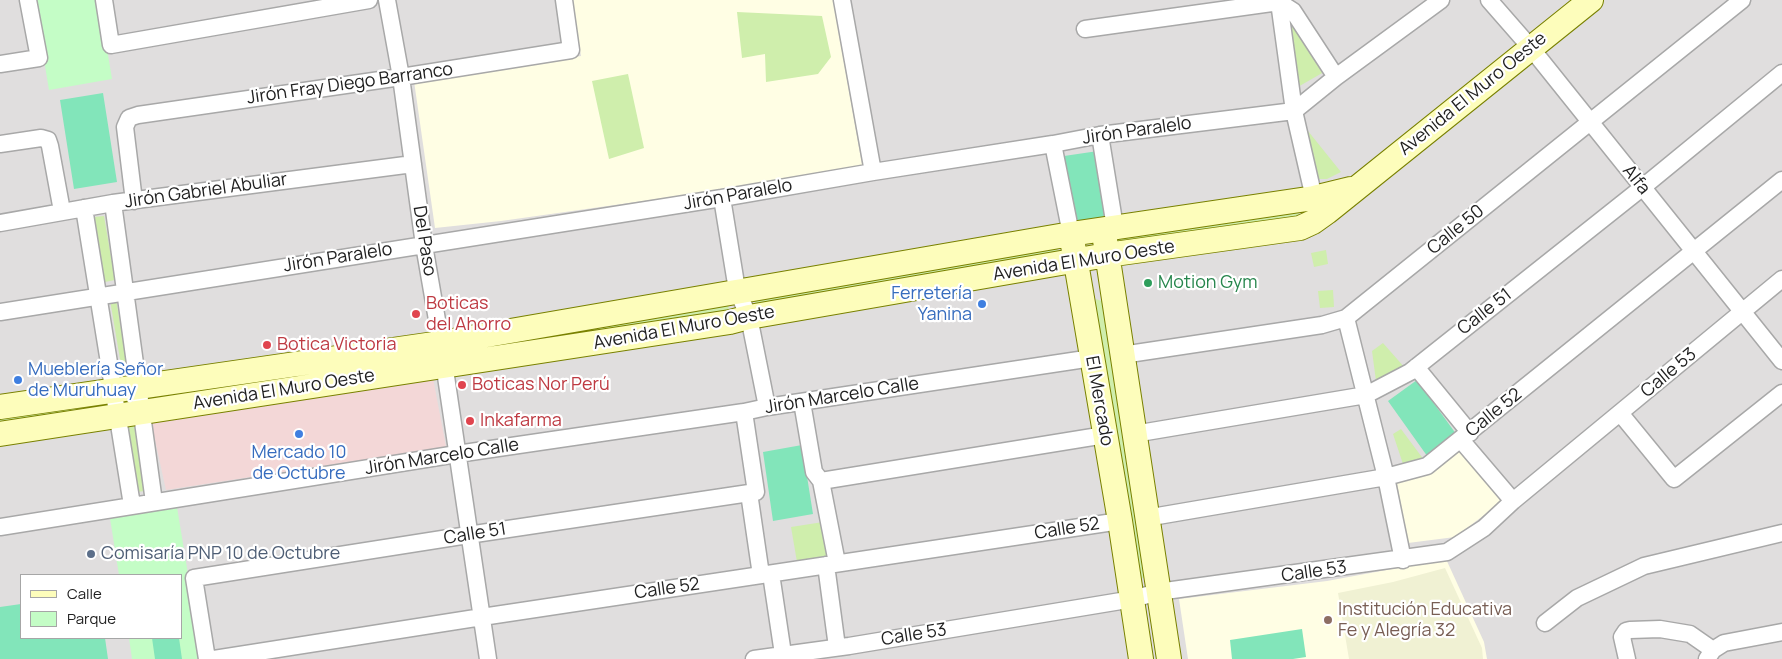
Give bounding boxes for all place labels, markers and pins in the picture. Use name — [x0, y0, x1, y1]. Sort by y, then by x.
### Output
place label: Motion Gym — [1158, 272, 1258, 294]
marker: Motion Gym — [1142, 277, 1154, 289]
place label: Ferretería Yanina — [891, 283, 972, 326]
place label: Boticas del Ahorro — [426, 293, 511, 336]
marker: Ferretería Yanina — [976, 298, 988, 310]
marker: Boticas del Ahorro — [410, 308, 422, 320]
place label: Botica Victoria — [277, 334, 396, 356]
marker: Botica Victoria — [261, 339, 273, 351]
place label: Mueblería Señor de Muruhuay — [28, 359, 163, 402]
marker: Mueblería Señor de Muruhuay — [12, 374, 24, 386]
place label: Boticas Nor Perú — [472, 374, 610, 396]
marker: Boticas Nor Perú — [456, 379, 468, 391]
place label: Inkafarma — [480, 410, 562, 432]
marker: Inkafarma — [464, 415, 476, 427]
marker: Mercado 10 de Octubre — [293, 428, 305, 440]
place label: Mercado 10 de Octubre — [252, 442, 346, 484]
place label: Comisaría PNP 10 de Octubre — [101, 543, 340, 565]
marker: Comisaría PNP 10 de Octubre — [85, 548, 97, 560]
place label: Institución Educativa Fe y Alegría 32 — [1338, 599, 1512, 642]
marker: Institución Educativa Fe y Alegría 32 — [1322, 614, 1334, 626]

